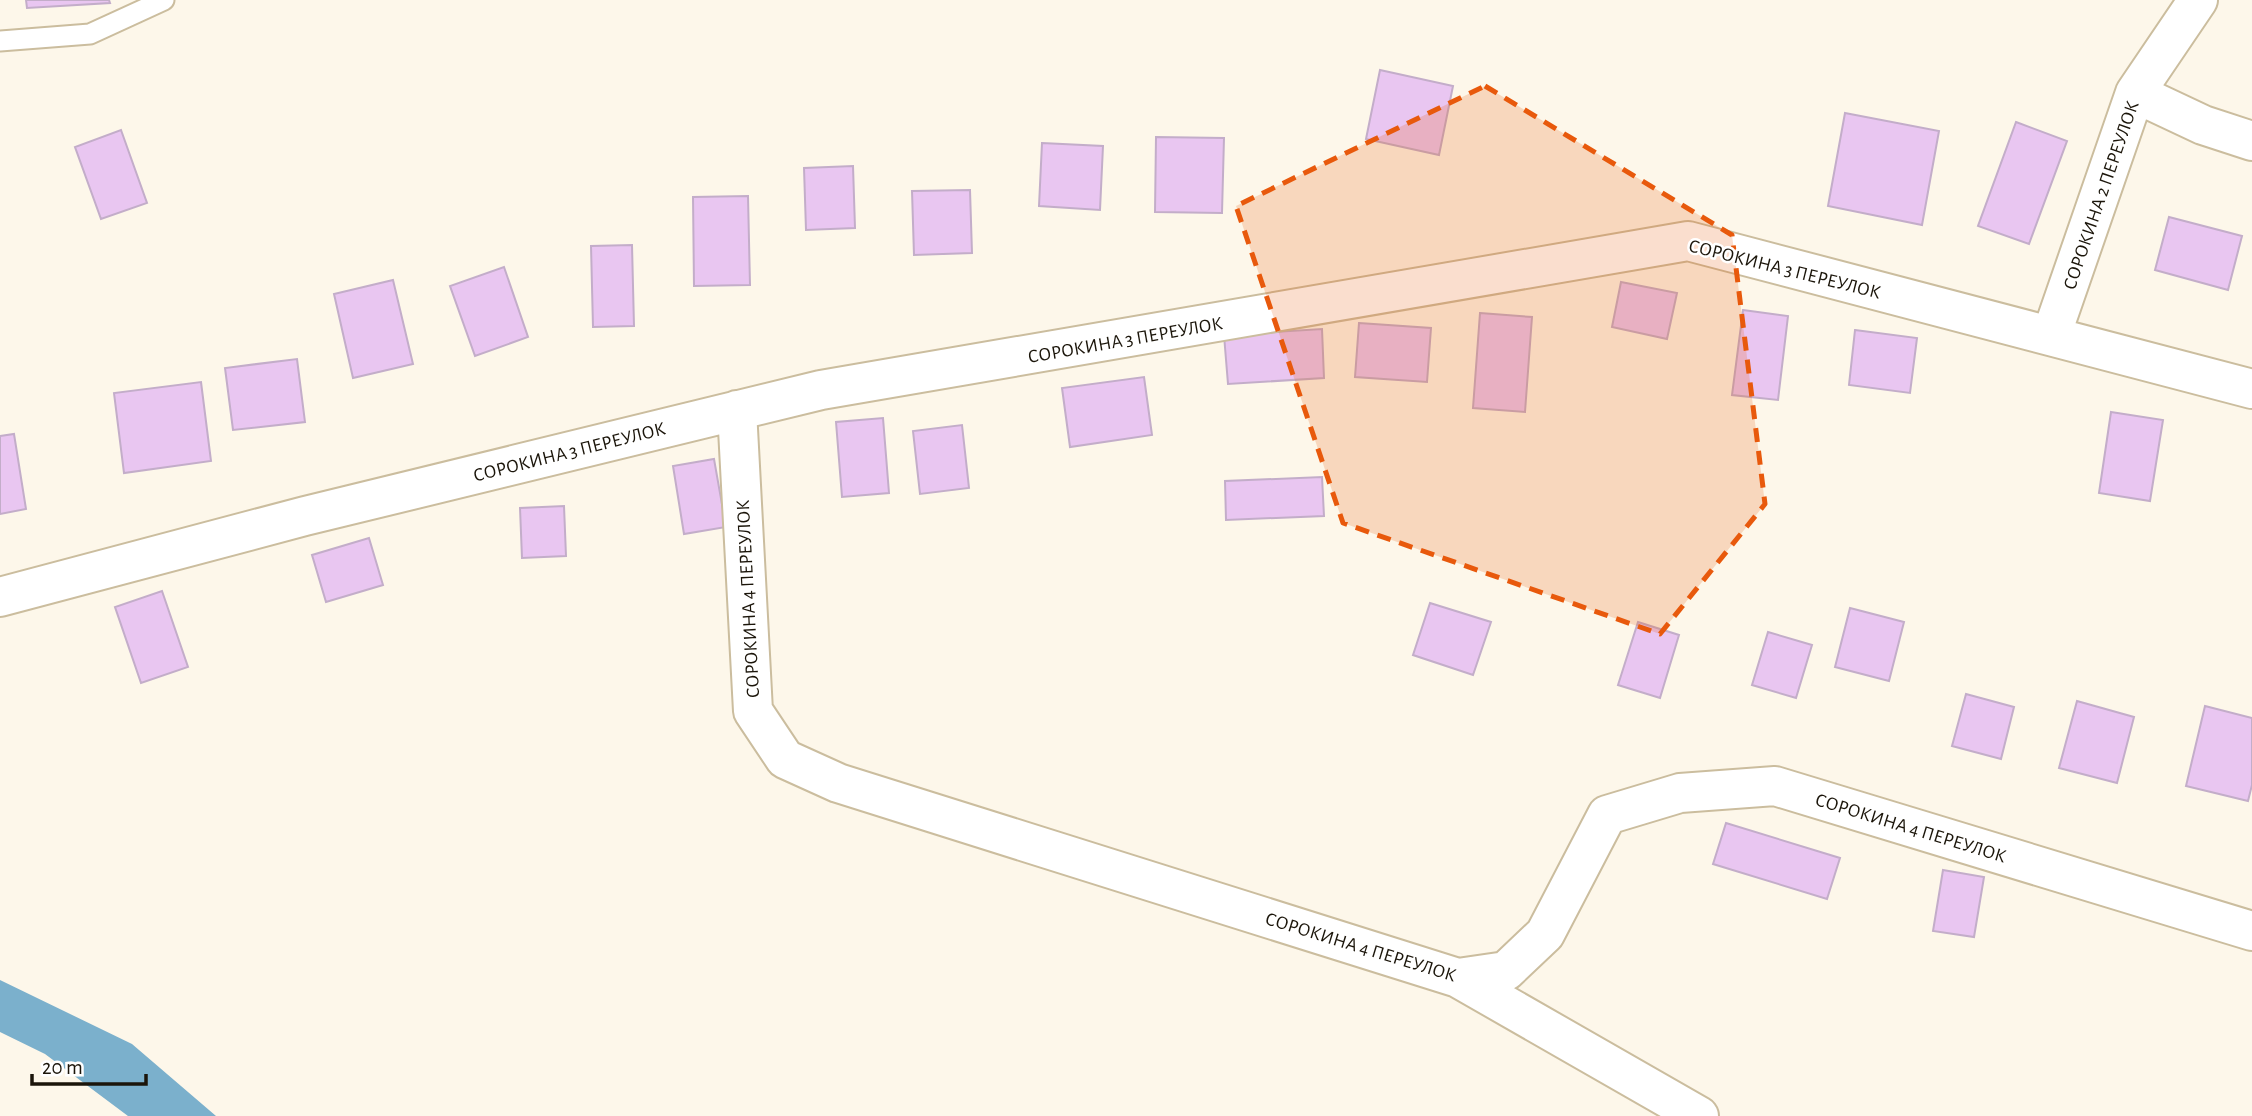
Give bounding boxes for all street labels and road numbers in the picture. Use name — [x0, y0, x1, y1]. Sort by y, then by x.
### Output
street label: СОРОКИНА 2 ПЕРЕУЛОК — [2060, 99, 2143, 292]
street label: СОРОКИНА 3 ПЕРЕУЛОК — [1687, 236, 1883, 303]
street label: СОРОКИНА 3 ПЕРЕУЛОК — [1026, 314, 1224, 367]
street label: СОРОКИНА 3 ПЕРЕУЛОК — [471, 419, 667, 486]
street label: СОРОКИНА 4 ПЕРЕУЛОК — [734, 499, 763, 699]
street label: СОРОКИНА 4 ПЕРЕУЛОК — [1813, 790, 2008, 867]
street label: СОРОКИНА 4 ПЕРЕУЛОК — [1263, 909, 1458, 986]

